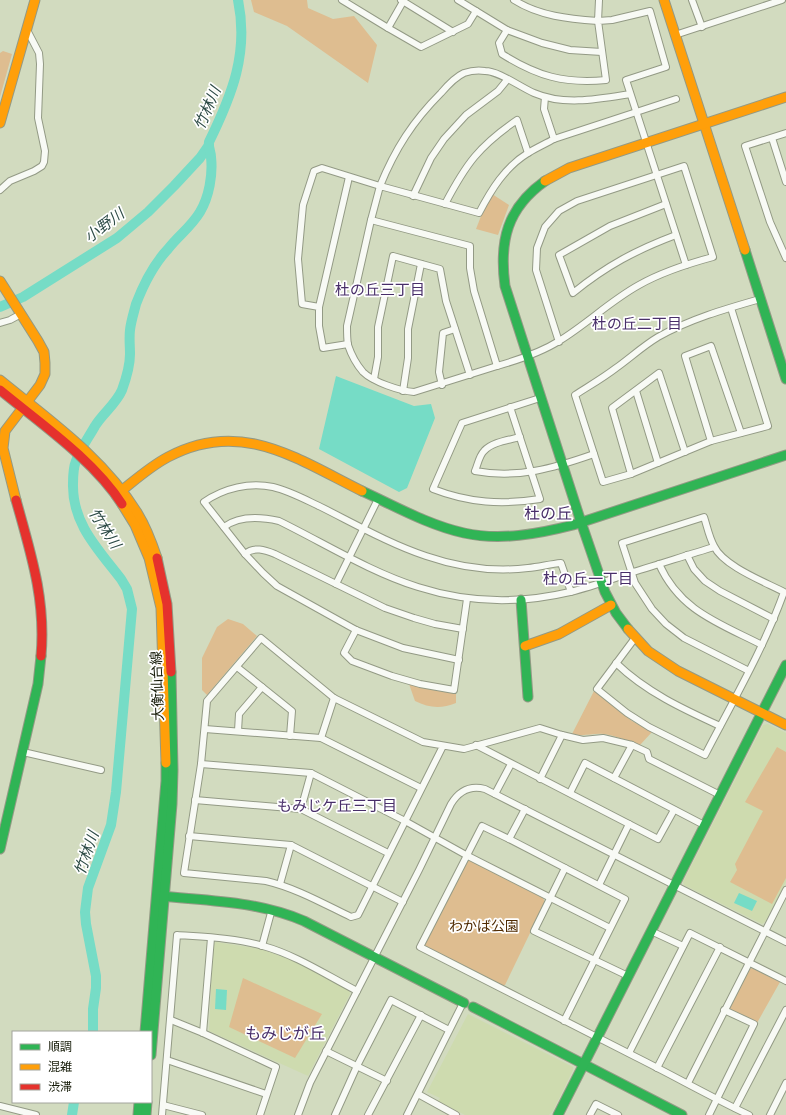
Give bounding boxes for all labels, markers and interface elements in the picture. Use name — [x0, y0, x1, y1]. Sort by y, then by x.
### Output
water label: 竹林川 — [190, 82, 224, 132]
water label: 小野川 — [81, 203, 129, 245]
district label: 杜の丘三丁目 — [335, 281, 425, 298]
district label: 杜の丘二丁目 — [592, 315, 682, 332]
water label: 竹林川 — [86, 504, 125, 553]
district label: 杜の丘 — [524, 504, 572, 522]
district label: 杜の丘一丁目 — [543, 570, 633, 587]
street label: 大衡仙台線 — [148, 651, 166, 721]
district label: もみじケ丘三丁目 — [277, 797, 397, 814]
water label: 竹林川 — [71, 827, 102, 877]
park label: わかば公園 — [449, 918, 519, 934]
district label: もみじが丘 — [245, 1024, 325, 1042]
legend — [12, 1031, 152, 1103]
text: 順調 — [48, 1040, 72, 1054]
text: 混雑 — [48, 1060, 72, 1074]
text: 渋滞 — [48, 1080, 72, 1094]

